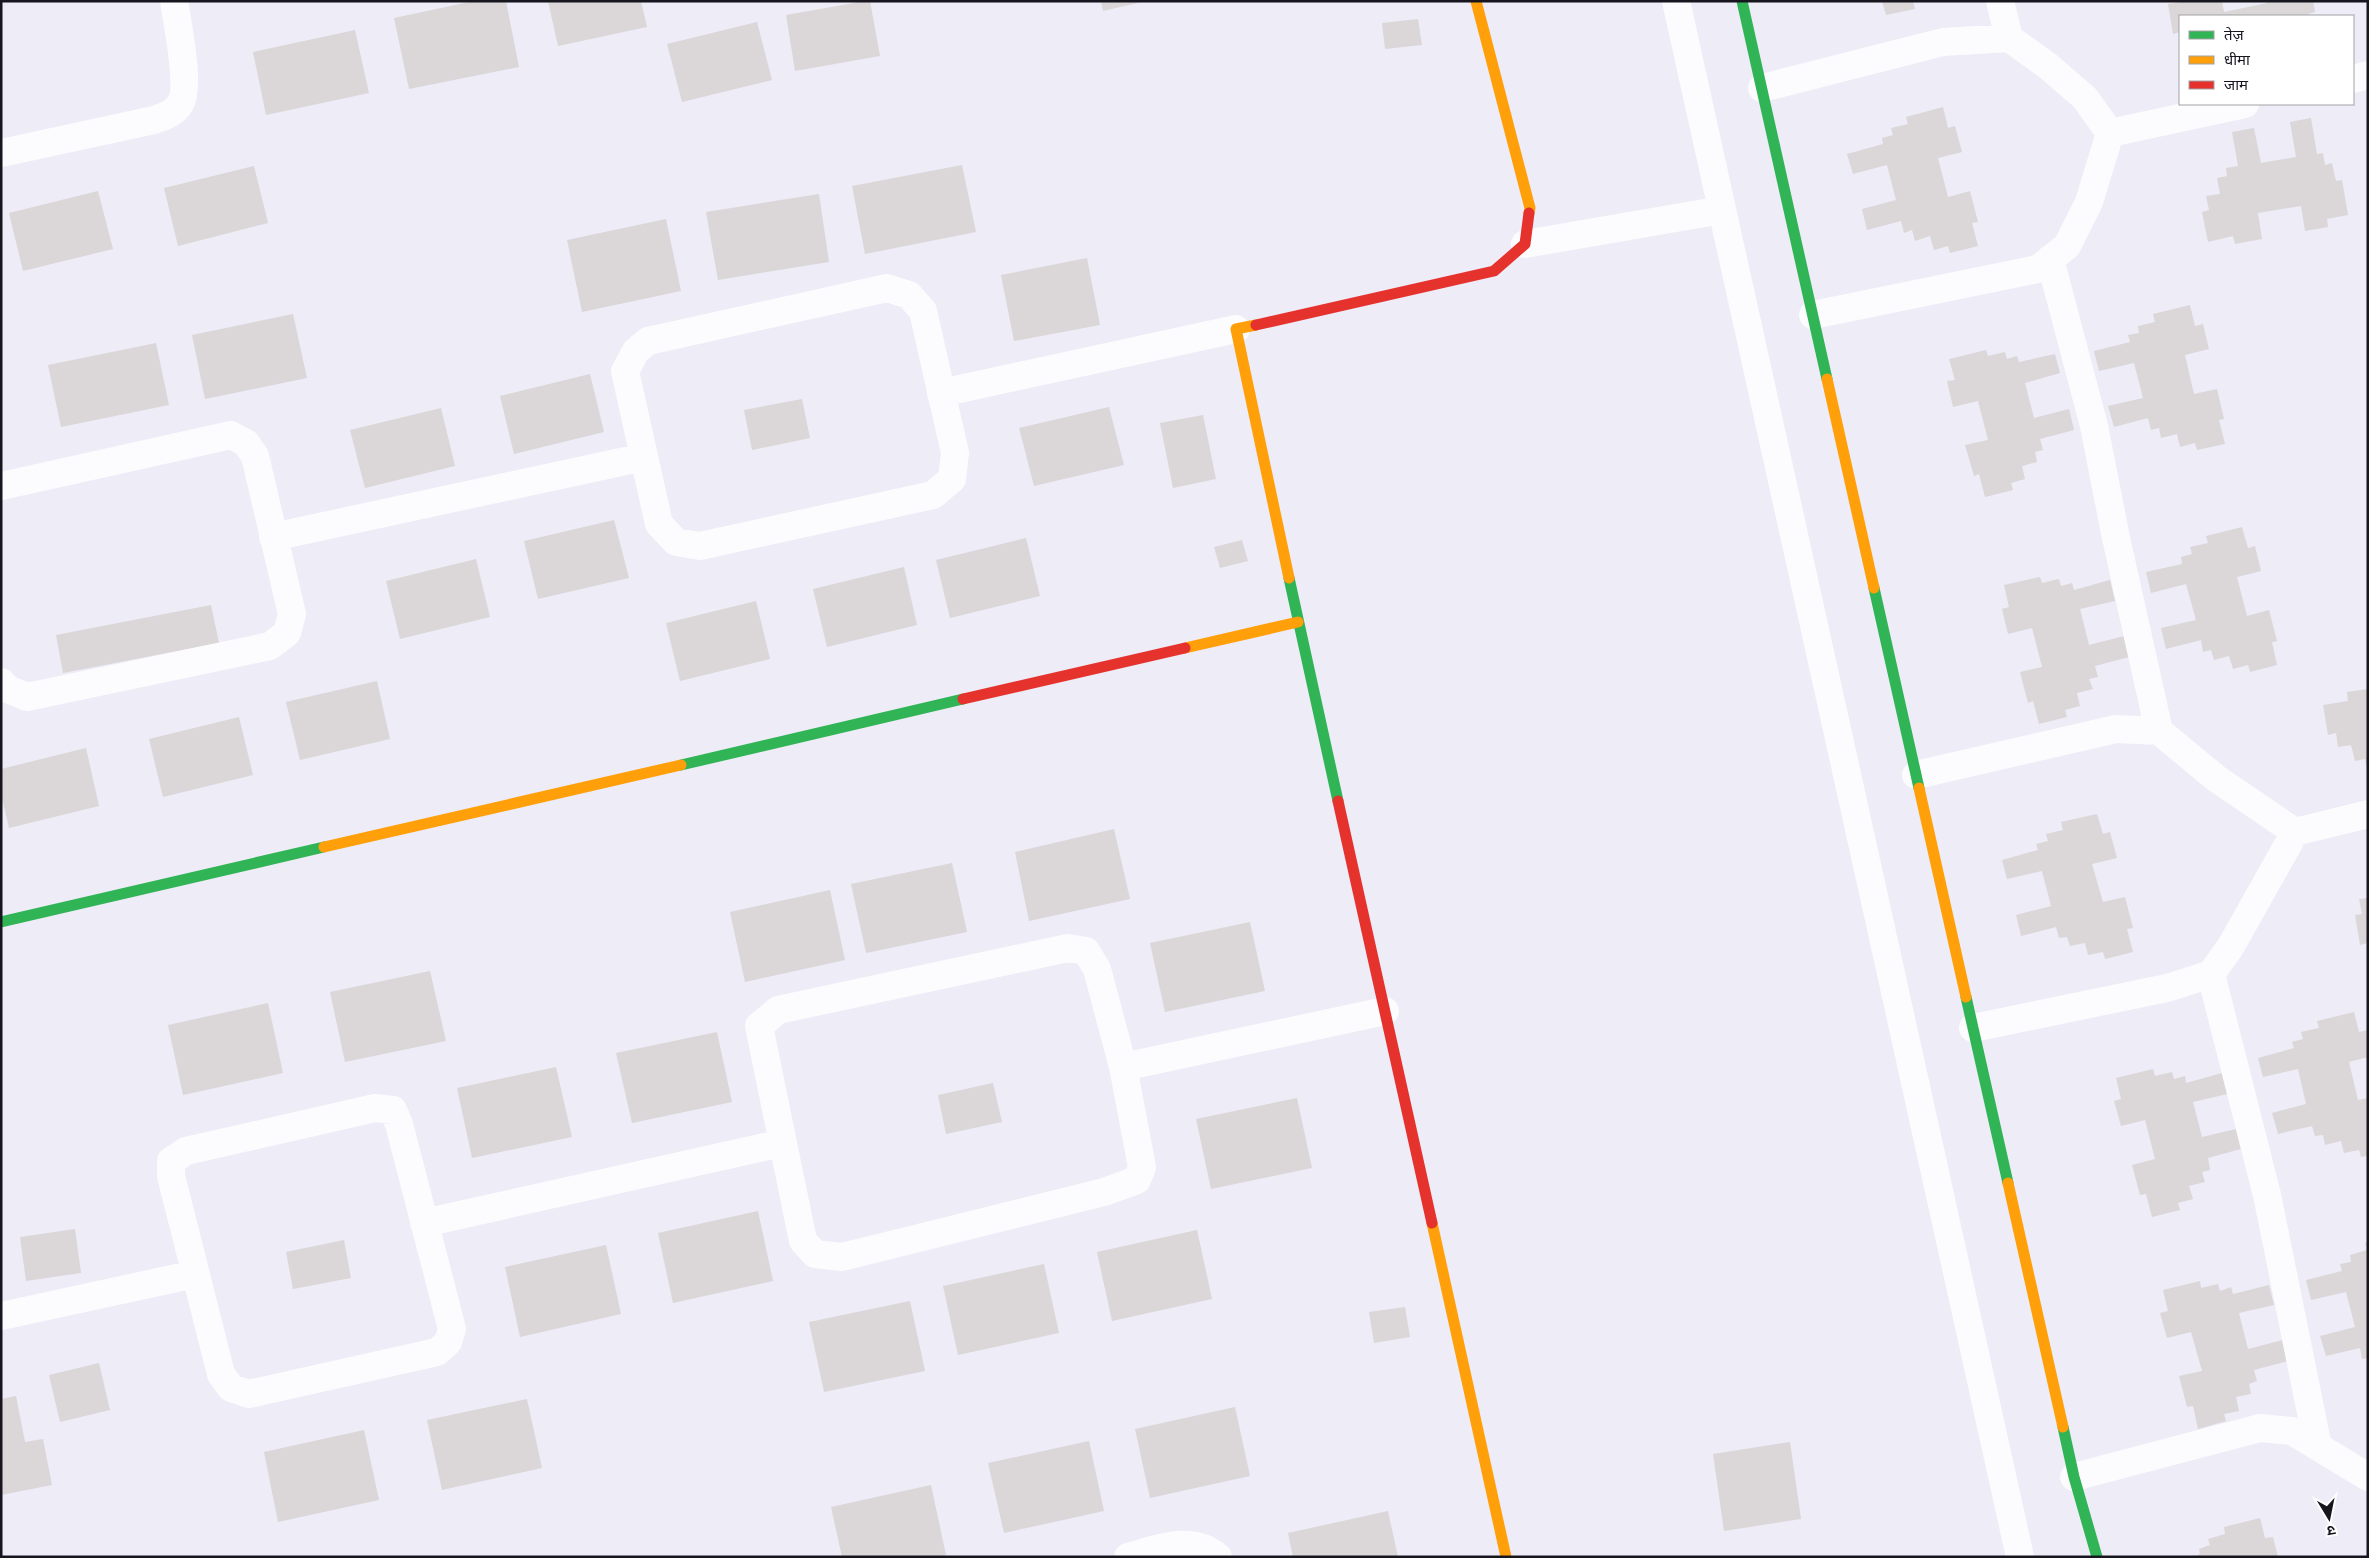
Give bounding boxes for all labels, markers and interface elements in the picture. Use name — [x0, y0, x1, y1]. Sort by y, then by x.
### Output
legend — [2179, 15, 2354, 105]
text: तेज़ — [2224, 26, 2245, 44]
text: धीमा — [2224, 51, 2251, 69]
text: जाम — [2224, 76, 2249, 94]
north arrow — [2304, 1493, 2354, 1543]
text: उ — [2325, 1521, 2337, 1540]

